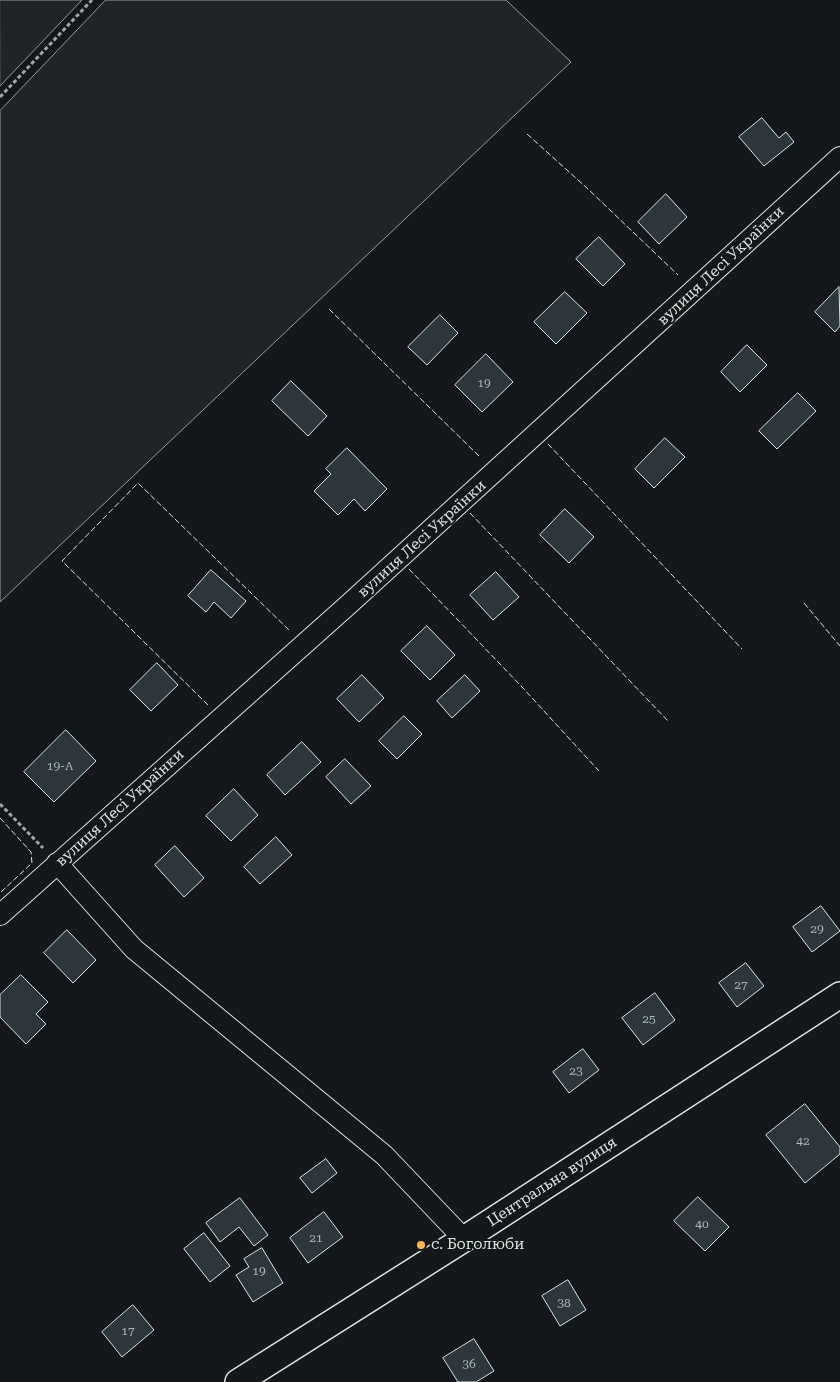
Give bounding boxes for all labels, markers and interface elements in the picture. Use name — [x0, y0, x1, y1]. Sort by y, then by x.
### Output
street label: вулиця Лесі Українки — [654, 203, 788, 329]
house number: 19 — [477, 376, 491, 390]
street label: вулиця Лесі Українки — [354, 477, 490, 601]
street label: вулиця Лесі Українки — [52, 746, 188, 870]
house number: 19-А — [47, 759, 73, 773]
house number: 29 — [810, 922, 824, 936]
house number: 27 — [734, 978, 748, 992]
house number: 25 — [642, 1012, 656, 1026]
house number: 23 — [569, 1064, 583, 1078]
street label: Центральна вулиця — [484, 1133, 620, 1231]
house number: 42 — [796, 1134, 810, 1148]
house number: 40 — [695, 1217, 709, 1231]
house number: 21 — [309, 1231, 323, 1245]
place label: с. Боголюби — [431, 1236, 524, 1254]
marker: с. Боголюби — [415, 1239, 427, 1251]
house number: 19 — [252, 1264, 266, 1278]
house number: 38 — [557, 1296, 571, 1310]
house number: 17 — [121, 1324, 135, 1338]
house number: 36 — [462, 1357, 476, 1371]

